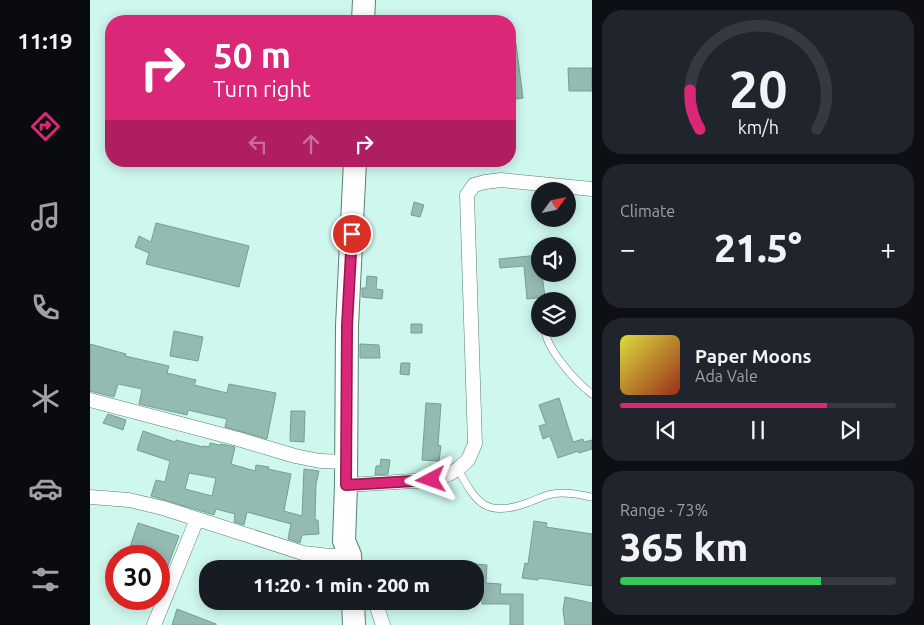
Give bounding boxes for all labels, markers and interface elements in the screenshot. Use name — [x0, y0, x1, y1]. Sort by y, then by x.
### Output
text: 11:19 — [17, 28, 73, 53]
icon: right — [130, 35, 195, 100]
text: 50 m — [213, 35, 291, 75]
text: 20 — [729, 60, 787, 118]
text: Turn right — [213, 76, 311, 101]
icon: directions — [28, 109, 63, 144]
text: km/h — [737, 117, 779, 137]
icon: left — [244, 130, 272, 158]
icon: ahead — [297, 130, 325, 158]
icon: right — [350, 130, 378, 158]
north arrow — [531, 182, 576, 228]
map controls — [531, 182, 576, 337]
icon: music — [28, 199, 63, 234]
text: Climate — [620, 202, 675, 220]
pin — [331, 213, 373, 255]
icon: arrive — [338, 220, 366, 248]
text: 21.5° — [714, 227, 802, 269]
text: − — [620, 233, 636, 264]
text: + — [880, 233, 896, 264]
button: sound — [531, 237, 576, 282]
icon: phone — [28, 290, 63, 325]
button: layers — [531, 292, 576, 337]
text: Paper Moons — [695, 345, 812, 367]
text: Ada Vale — [695, 367, 758, 385]
icon: climate — [28, 381, 63, 416]
icon: previous — [652, 416, 680, 444]
icon: pause — [744, 416, 772, 444]
icon: next — [836, 416, 864, 444]
position arrow — [404, 453, 456, 505]
icon: car — [28, 471, 63, 506]
text: Range · 73% — [620, 501, 708, 519]
text: 365 km — [620, 526, 748, 568]
speed limit sign: 30 — [105, 545, 170, 610]
icon: filters — [28, 562, 63, 597]
text: 11:20 · 1 min · 200 m — [253, 574, 430, 596]

